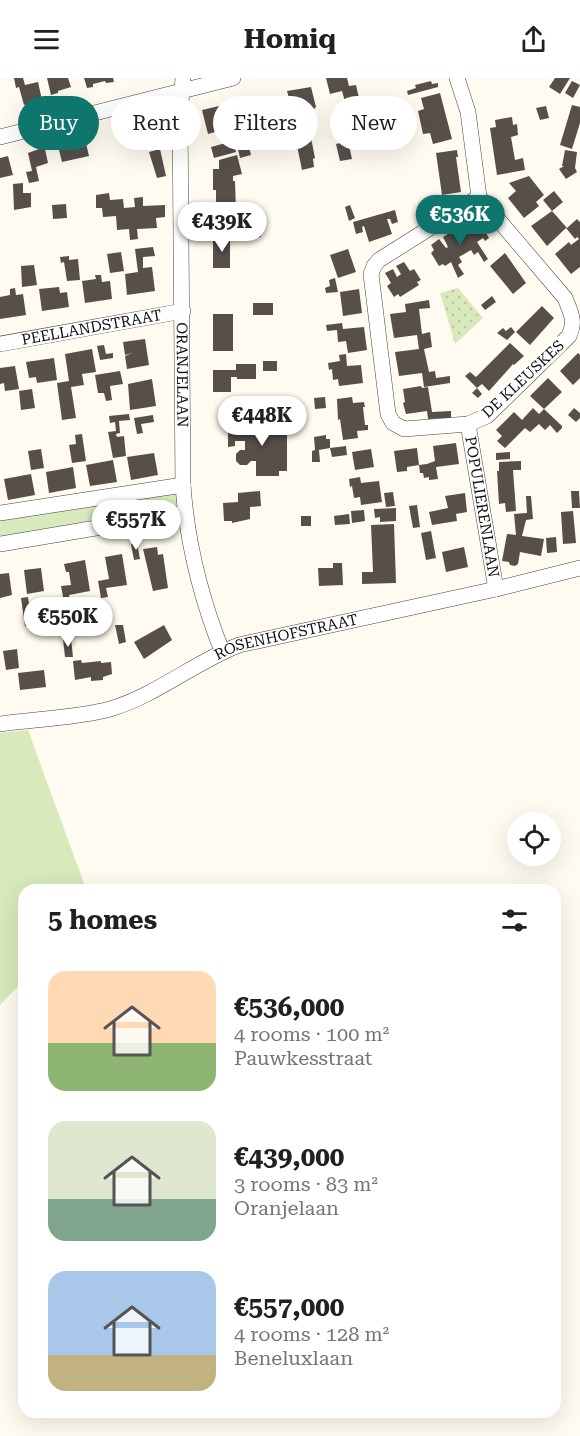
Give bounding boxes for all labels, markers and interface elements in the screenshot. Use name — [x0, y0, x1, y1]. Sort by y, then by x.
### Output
icon: menu — [30, 23, 63, 56]
text: Homiq — [244, 23, 336, 55]
icon: share — [517, 23, 550, 56]
chip: Buy — [18, 96, 99, 150]
chip: Rent — [111, 96, 201, 150]
chip: Filters — [213, 96, 318, 150]
chip: New — [330, 96, 417, 150]
pin: €536K — [418, 195, 502, 246]
pin: €439K — [180, 202, 264, 253]
text: €536K — [430, 202, 490, 226]
text: €439K — [192, 209, 252, 233]
street label: PEELLANDSTRAAT — [20, 306, 163, 349]
street label: ORANJELAAN — [173, 322, 192, 428]
street label: DE KLEUSKES — [478, 336, 568, 422]
pin: €448K — [220, 396, 304, 447]
text: €448K — [232, 403, 292, 427]
street label: POPULIERENLAAN — [461, 435, 503, 579]
pin: €557K — [94, 500, 178, 551]
text: €557K — [106, 507, 166, 531]
pin: €550K — [26, 597, 110, 648]
text: €550K — [38, 604, 98, 628]
street label: ROSENHOFSTRAAT — [211, 610, 359, 664]
map controls — [507, 812, 561, 866]
button: locate — [507, 812, 561, 866]
icon: filters — [498, 904, 531, 937]
text: 5 homes — [48, 905, 157, 935]
text: €536,000 — [234, 992, 344, 1022]
icon: home — [96, 995, 168, 1067]
text: 4 rooms · 100 m² — [234, 1022, 389, 1046]
text: Pauwkesstraat — [234, 1046, 372, 1070]
text: €439,000 — [234, 1142, 344, 1172]
icon: home — [96, 1145, 168, 1217]
text: 3 rooms · 83 m² — [234, 1172, 378, 1196]
text: Oranjelaan — [234, 1196, 339, 1220]
text: €557,000 — [234, 1292, 344, 1322]
icon: home — [96, 1295, 168, 1367]
text: 4 rooms · 128 m² — [234, 1322, 389, 1346]
text: Beneluxlaan — [234, 1346, 353, 1370]

